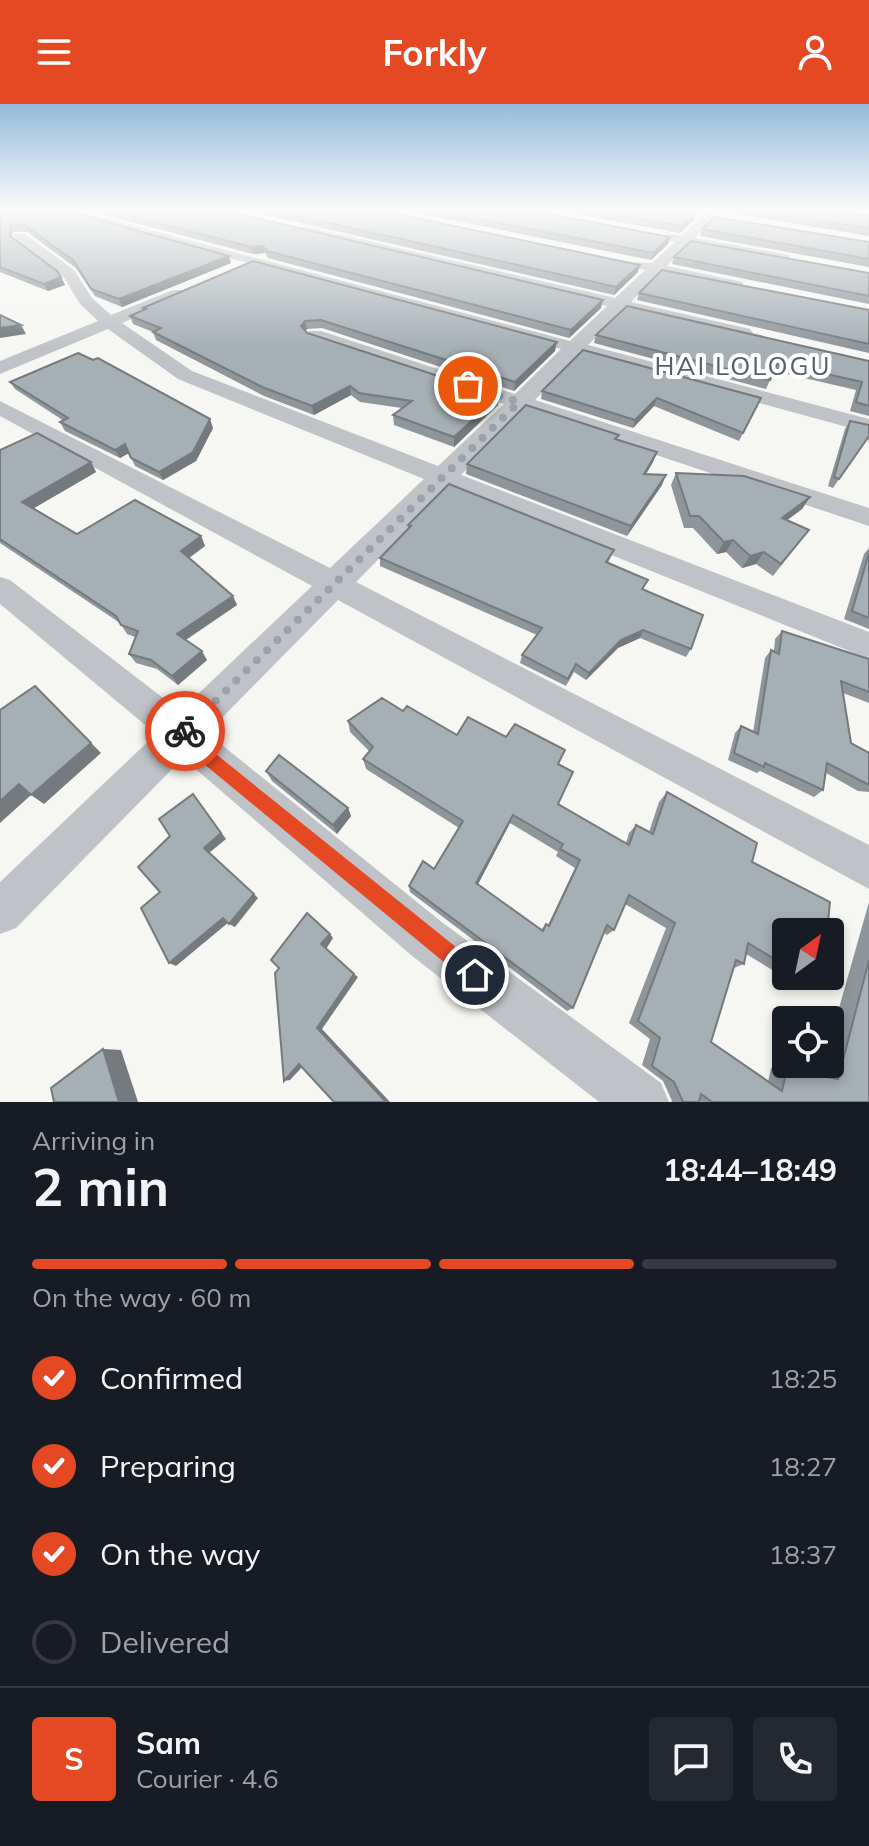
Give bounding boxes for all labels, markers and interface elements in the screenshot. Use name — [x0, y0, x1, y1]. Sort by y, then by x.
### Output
icon: menu — [32, 30, 76, 74]
text: Forkly — [382, 30, 487, 75]
icon: person — [793, 30, 837, 74]
district label: HAI LOLOGU — [654, 349, 832, 382]
pin — [434, 352, 502, 420]
icon: bag — [446, 364, 490, 408]
courier — [145, 691, 225, 771]
icon: bike — [163, 709, 207, 753]
north arrow — [772, 918, 844, 990]
map controls — [772, 918, 844, 1078]
pin — [441, 941, 509, 1009]
icon: home — [453, 953, 497, 997]
button: locate — [772, 1006, 844, 1078]
text: Arriving in — [32, 1124, 155, 1157]
text: 18:44–18:49 — [663, 1151, 837, 1189]
text: 2 min — [32, 1154, 169, 1219]
text: On the way · 60 m — [32, 1281, 251, 1314]
icon: check — [32, 1356, 76, 1400]
text: Confirmed — [100, 1359, 243, 1397]
text: 18:25 — [769, 1362, 837, 1395]
icon: check — [32, 1444, 76, 1488]
text: Preparing — [100, 1447, 236, 1485]
text: 18:27 — [769, 1450, 837, 1483]
icon: check — [32, 1532, 76, 1576]
text: On the way — [100, 1535, 260, 1573]
text: 18:37 — [769, 1538, 837, 1571]
text: Delivered — [100, 1623, 230, 1661]
button: chat — [649, 1717, 733, 1801]
button: phone — [753, 1717, 837, 1801]
text: Sam — [136, 1724, 201, 1762]
text: S — [64, 1740, 84, 1778]
text: Courier · 4.6 — [136, 1762, 279, 1795]

